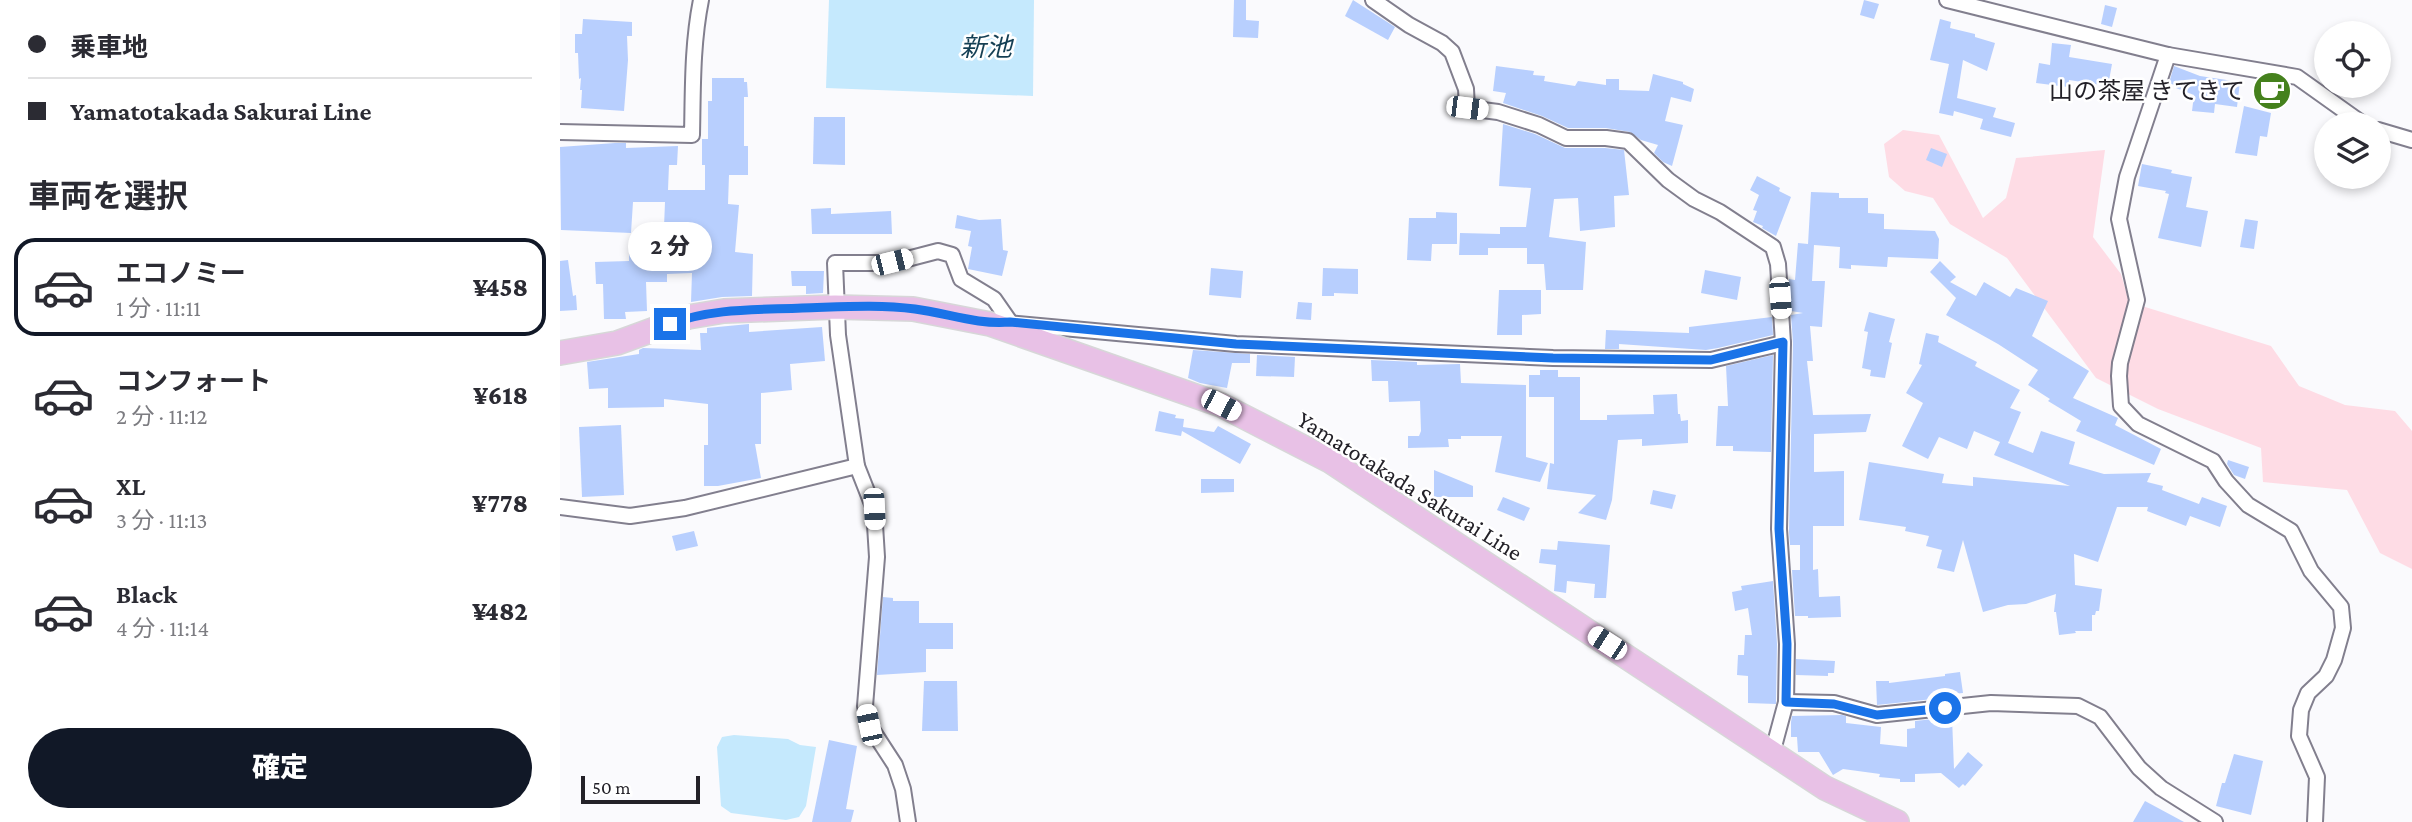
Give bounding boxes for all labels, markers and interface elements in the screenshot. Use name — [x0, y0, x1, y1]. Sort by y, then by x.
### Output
map controls — [2314, 21, 2391, 189]
button: locate — [2314, 21, 2391, 98]
text: 乗車地 — [70, 33, 148, 62]
water label: 新池 — [960, 33, 1015, 62]
cafe icon: 山の茶屋 きてきて — [2251, 70, 2293, 112]
place label: 山の茶屋 きてきて — [2049, 77, 2245, 104]
car — [1445, 95, 1490, 121]
text: Yamatotakada Sakurai Line — [70, 97, 372, 126]
button: layers — [2314, 112, 2391, 189]
text: 車両を選択 — [28, 178, 188, 214]
callout: 2 分 — [628, 222, 712, 272]
text: 2 分 — [650, 233, 690, 259]
car — [870, 247, 915, 277]
icon: car — [32, 256, 95, 319]
text: エコノミー — [116, 259, 246, 288]
text: ¥458 — [473, 273, 528, 302]
car — [1769, 276, 1792, 320]
text: 1 分 · 11:11 — [116, 295, 201, 321]
route end — [654, 308, 686, 340]
icon: car — [32, 364, 95, 427]
text: コンフォート — [116, 367, 271, 396]
text: ¥618 — [473, 381, 528, 410]
car — [1198, 386, 1245, 424]
text: 2 分 · 11:12 — [116, 403, 208, 429]
street label: Yamatotakada Sakurai Line — [1293, 405, 1528, 566]
icon: car — [32, 472, 95, 535]
text: XL — [116, 472, 145, 501]
car — [863, 487, 886, 531]
text: ¥778 — [472, 489, 528, 518]
text: 3 分 · 11:13 — [116, 507, 207, 533]
icon: car — [32, 580, 95, 643]
text: Black — [116, 580, 177, 609]
text: ¥482 — [472, 597, 528, 626]
text: 4 分 · 11:14 — [116, 615, 209, 641]
car — [1584, 623, 1631, 663]
route start — [1929, 692, 1961, 724]
car — [855, 702, 884, 748]
button: 確定 — [28, 728, 532, 808]
scale bar — [581, 773, 700, 805]
text: 50 m — [592, 777, 631, 798]

